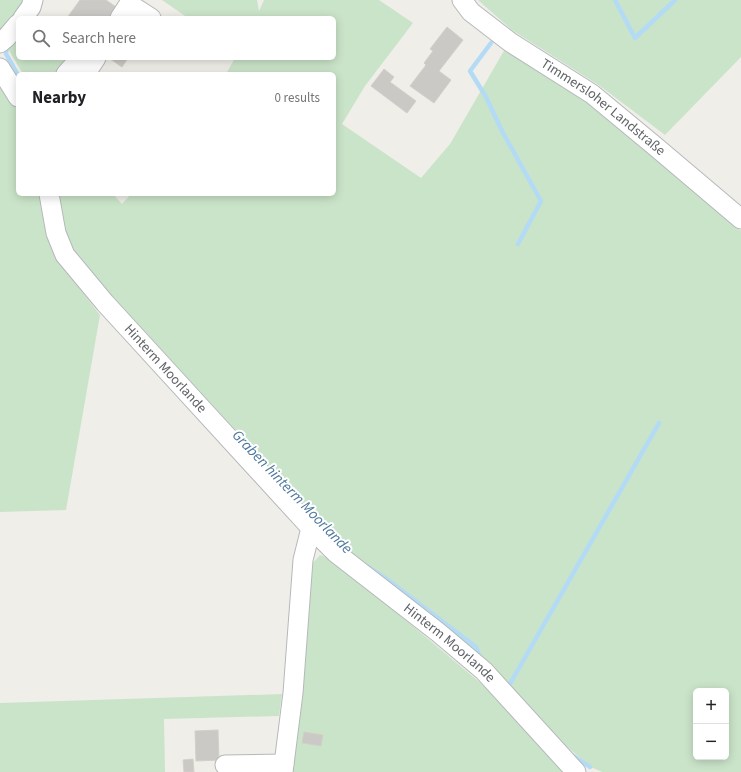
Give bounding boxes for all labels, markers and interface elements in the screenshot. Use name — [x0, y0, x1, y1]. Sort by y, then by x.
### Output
search box — [16, 16, 336, 60]
icon: search — [30, 27, 52, 49]
text: Search here — [62, 28, 136, 49]
street label: Timmersloher Landstraße — [537, 54, 670, 161]
text: Nearby — [32, 86, 86, 110]
text: 0 results — [275, 89, 320, 107]
street label: Hinterm Moorlande — [119, 320, 211, 418]
water label: Graben hinterm Moorlande — [227, 425, 357, 559]
street label: Hinterm Moorlande — [399, 599, 500, 687]
map controls — [693, 688, 729, 760]
button: + — [693, 688, 729, 724]
button: − — [693, 724, 729, 760]

